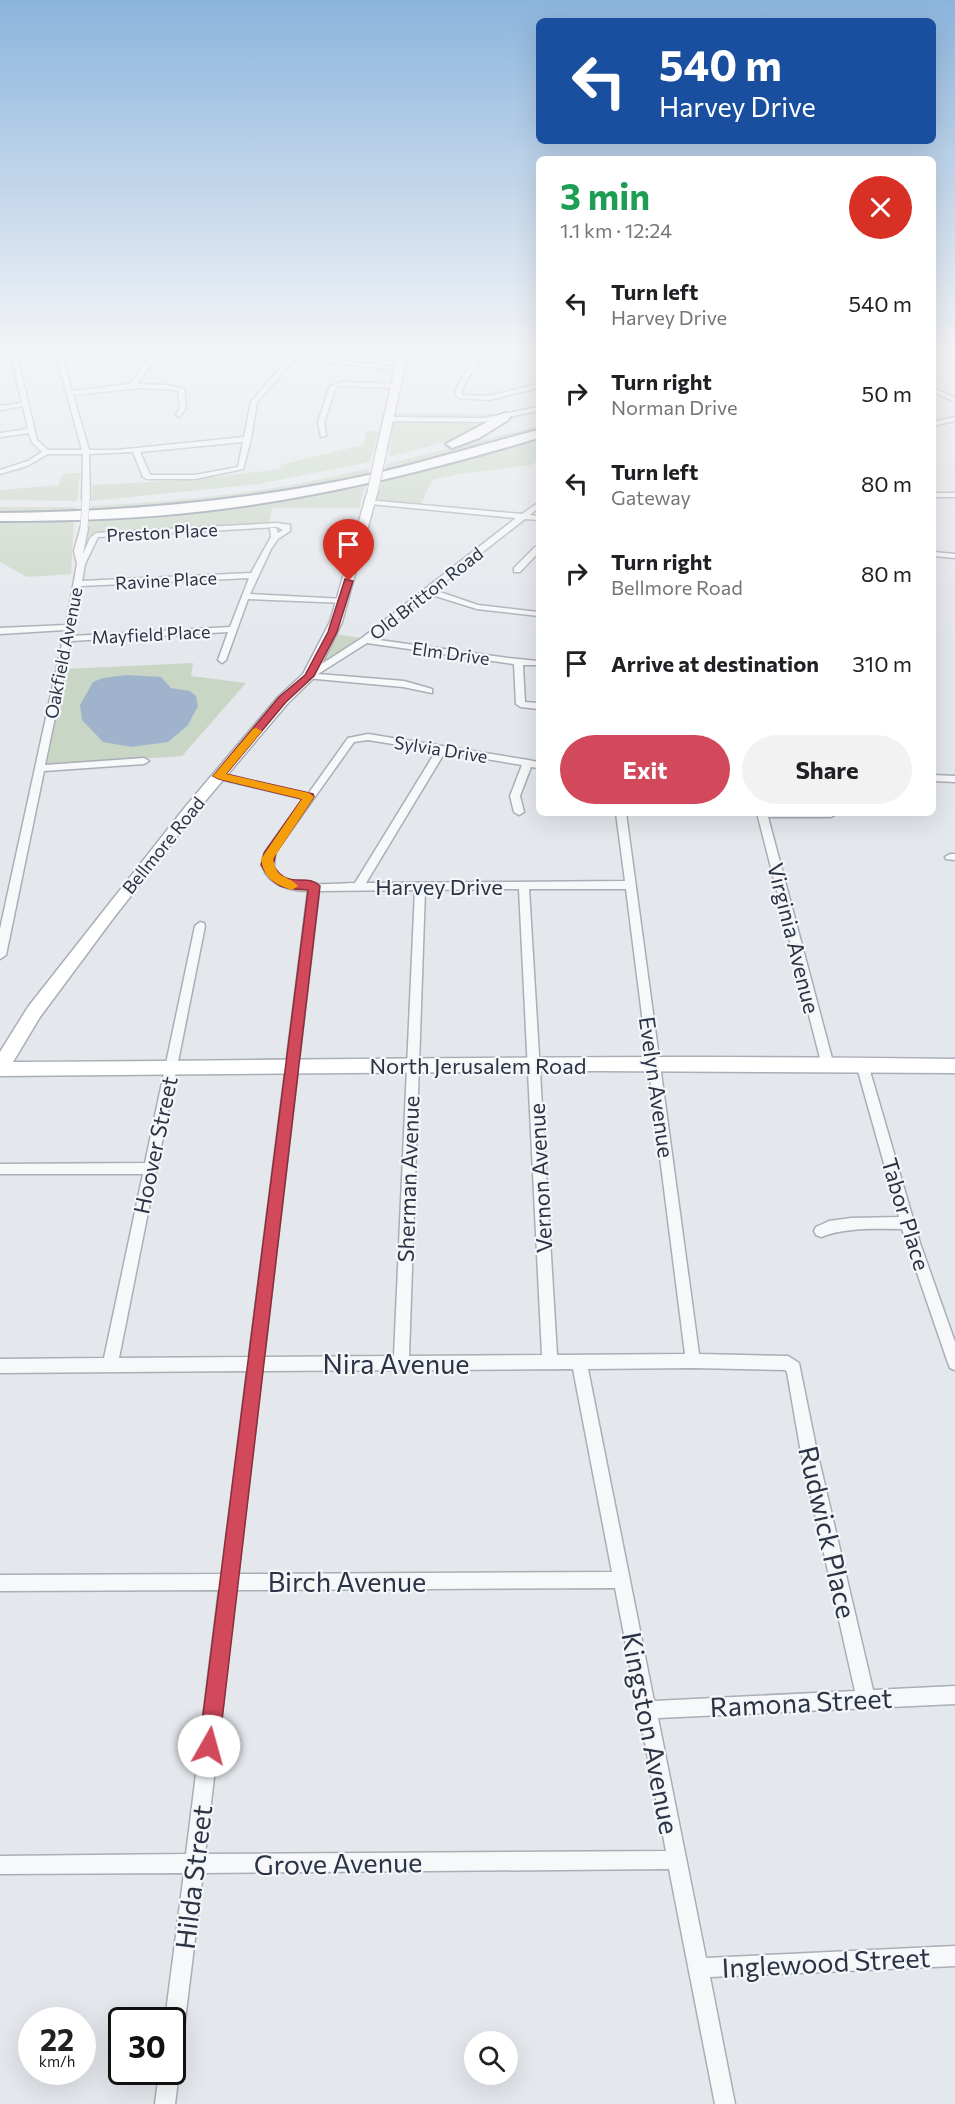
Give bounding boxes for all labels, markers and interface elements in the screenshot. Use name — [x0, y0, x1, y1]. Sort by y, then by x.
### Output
text: 540 m — [659, 38, 782, 90]
icon: left — [560, 42, 638, 120]
text: Harvey Drive — [659, 90, 816, 123]
text: 3 min — [560, 173, 650, 217]
button: close — [849, 176, 912, 239]
text: 1.1 km · 12:24 — [560, 218, 672, 242]
text: Turn left — [611, 278, 698, 305]
icon: left — [560, 287, 593, 320]
text: 540 m — [848, 290, 912, 317]
text: Harvey Drive — [611, 305, 727, 329]
text: Turn right — [611, 368, 712, 395]
icon: right — [560, 377, 593, 410]
text: 50 m — [862, 380, 912, 407]
text: Norman Drive — [611, 395, 738, 419]
text: Turn left — [611, 458, 698, 485]
icon: left — [560, 467, 593, 500]
text: 80 m — [861, 470, 912, 497]
text: Gateway — [611, 485, 691, 509]
street label: Preston Place — [106, 518, 218, 546]
pin — [323, 519, 374, 581]
icon: arrive — [332, 528, 365, 561]
street label: Old Britton Road — [365, 542, 487, 644]
text: Turn right — [611, 548, 712, 575]
icon: right — [560, 557, 593, 590]
text: 80 m — [861, 560, 912, 587]
street label: Ravine Place — [114, 566, 218, 594]
text: Bellmore Road — [611, 575, 743, 599]
street label: Oakfield Avenue — [39, 585, 87, 721]
street label: Mayfield Place — [91, 620, 211, 648]
street label: Elm Drive — [411, 637, 491, 669]
icon: arrive — [560, 647, 593, 680]
text: Arrive at destination — [611, 650, 819, 677]
text: 310 m — [852, 650, 912, 677]
street label: Sylvia Drive — [393, 731, 489, 767]
button: Exit — [560, 735, 730, 804]
button: Share — [742, 735, 912, 804]
street label: Bellmore Road — [117, 792, 209, 898]
street label: Virginia Avenue — [762, 860, 826, 1016]
street label: Harvey Drive — [375, 873, 503, 900]
street label: Evelyn Avenue — [634, 1015, 680, 1159]
street label: North Jerusalem Road — [370, 1052, 586, 1079]
street label: Hoover Street — [127, 1074, 183, 1216]
street label: Sherman Avenue — [392, 1095, 424, 1263]
street label: Vernon Avenue — [523, 1102, 557, 1254]
street label: Tabor Place — [876, 1154, 936, 1274]
street label: Nira Avenue — [322, 1347, 470, 1380]
street label: Rudwick Place — [792, 1443, 864, 1621]
street label: Birch Avenue — [268, 1565, 426, 1598]
street label: Kingston Avenue — [615, 1629, 687, 1837]
street label: Ramona Street — [709, 1681, 893, 1723]
position arrow — [177, 1714, 241, 1778]
street label: Hilda Street — [168, 1803, 218, 1951]
street label: Grove Avenue — [253, 1845, 423, 1881]
street label: Inglewood Street — [721, 1940, 931, 1984]
speed limit sign: 30 — [108, 2007, 186, 2085]
text: 22 — [40, 2020, 74, 2057]
map controls — [464, 2031, 518, 2085]
button: search — [464, 2031, 518, 2085]
text: km/h — [39, 2052, 75, 2070]

